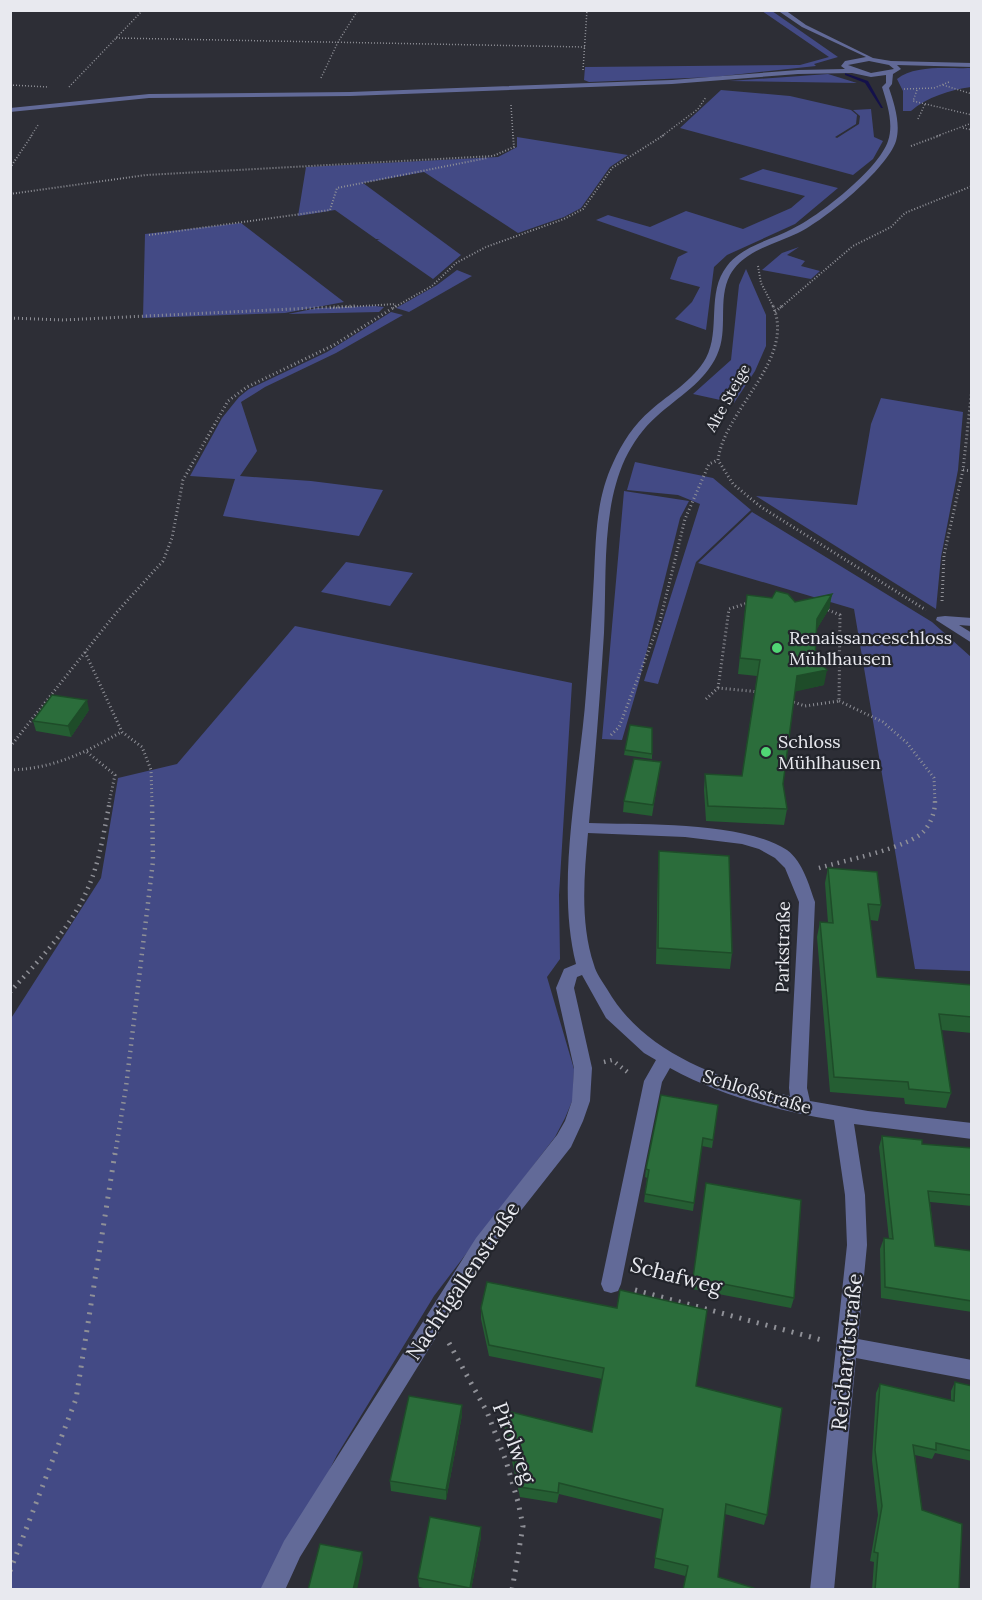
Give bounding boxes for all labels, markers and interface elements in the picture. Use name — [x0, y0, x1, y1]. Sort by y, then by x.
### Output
street label: Alte Steige — [701, 361, 754, 436]
place label: Renaissanceschloss Mühlhausen — [789, 626, 952, 670]
marker: Renaissanceschloss Mühlhausen — [770, 641, 784, 655]
place label: Schloss Mühlhausen — [778, 730, 881, 774]
marker: Schloss Mühlhausen — [759, 745, 773, 759]
street label: Parkstraße — [770, 901, 795, 993]
street label: Schloßstraße — [700, 1064, 814, 1119]
street label: Nachtigallenstraße — [399, 1196, 526, 1365]
street label: Schafweg — [627, 1250, 725, 1301]
street label: Reichardtstraße — [825, 1272, 868, 1432]
street label: Pirolweg — [487, 1398, 542, 1488]

